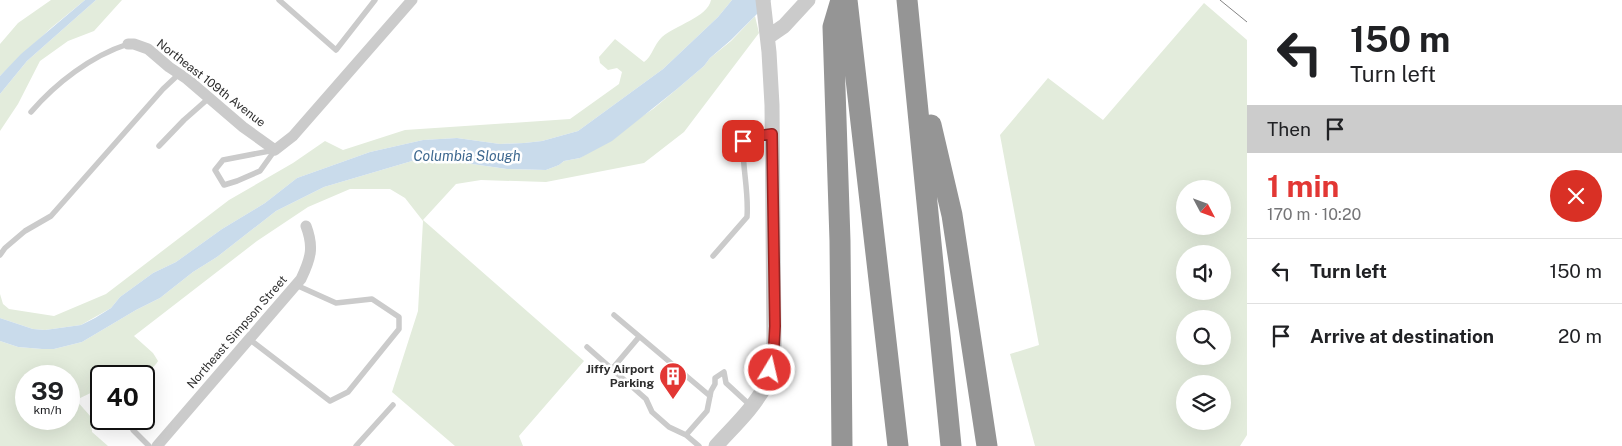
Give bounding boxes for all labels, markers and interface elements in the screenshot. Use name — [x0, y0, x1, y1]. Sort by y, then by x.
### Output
text: 150 m — [1350, 19, 1450, 60]
icon: left — [1267, 20, 1332, 85]
street label: Northeast 109th Avenue — [154, 36, 268, 130]
text: Turn left — [1350, 61, 1436, 87]
icon: arrive — [1321, 115, 1349, 143]
text: Then — [1267, 118, 1311, 140]
pin — [722, 120, 764, 162]
icon: arrive — [729, 127, 757, 155]
water label: Columbia Slough — [413, 148, 521, 164]
text: 1 min — [1267, 168, 1339, 204]
button: close — [1550, 170, 1602, 222]
north arrow — [1176, 180, 1231, 235]
map controls — [1176, 180, 1231, 430]
text: 170 m · 10:20 — [1267, 205, 1361, 224]
button: sound — [1176, 245, 1231, 300]
icon: left — [1267, 257, 1295, 285]
text: Turn left — [1310, 260, 1387, 282]
text: 150 m — [1549, 260, 1602, 282]
street label: Northeast Simpson Street — [184, 272, 290, 391]
button: search — [1176, 310, 1231, 365]
icon: arrive — [1267, 322, 1295, 350]
text: Arrive at destination — [1310, 325, 1494, 347]
text: 20 m — [1558, 325, 1602, 347]
position arrow — [743, 343, 795, 395]
building icon: Jiffy Airport Parking — [658, 361, 688, 400]
place label: Jiffy Airport Parking — [586, 362, 654, 390]
speed limit sign: 40 — [90, 365, 155, 430]
button: layers — [1176, 375, 1231, 430]
text: 39 — [31, 376, 64, 406]
text: km/h — [33, 403, 62, 417]

